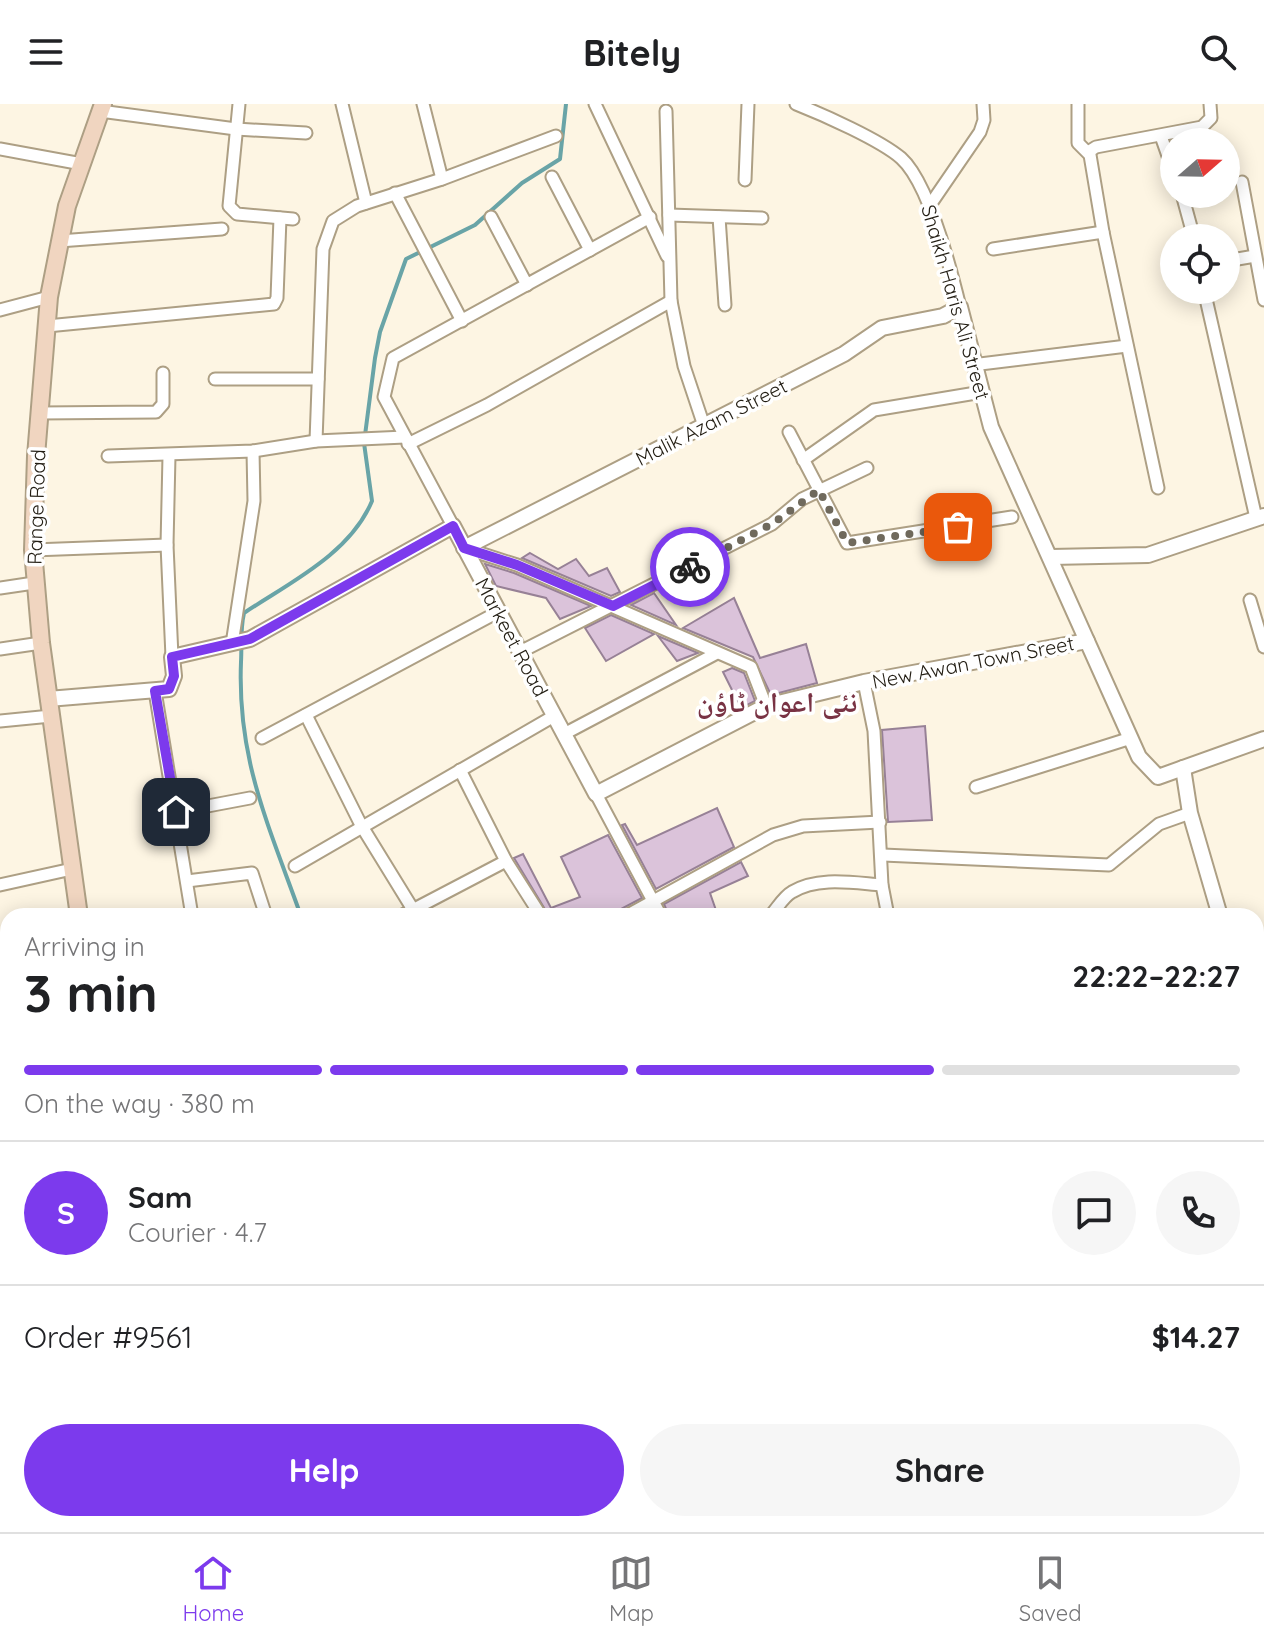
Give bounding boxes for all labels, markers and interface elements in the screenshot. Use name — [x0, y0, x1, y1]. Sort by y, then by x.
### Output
icon: menu — [24, 30, 68, 74]
text: Bitely — [583, 30, 681, 75]
icon: search — [1196, 30, 1240, 74]
north arrow — [1160, 128, 1240, 208]
map controls — [1160, 128, 1240, 304]
street label: Shaikh Haris Ali Street — [916, 202, 996, 403]
button: locate — [1160, 224, 1240, 304]
street label: Malik Azam Street — [631, 373, 791, 471]
street label: Range Road — [21, 449, 51, 565]
pin — [924, 493, 992, 561]
icon: bag — [936, 505, 980, 549]
courier — [650, 527, 730, 607]
icon: bike — [668, 545, 712, 589]
street label: Markeet Road — [470, 573, 554, 701]
street label: New Awan Town Sreet — [870, 630, 1076, 694]
district label: نئی اعوان ٹاؤن — [697, 684, 857, 720]
pin — [142, 778, 210, 846]
icon: home — [154, 790, 198, 834]
text: Arriving in — [24, 930, 145, 963]
text: 22:22–22:27 — [1072, 957, 1240, 995]
text: 3 min — [24, 960, 158, 1025]
text: On the way · 380 m — [24, 1087, 255, 1120]
button: chat — [1052, 1171, 1136, 1255]
button: phone — [1156, 1171, 1240, 1255]
text: Sam — [128, 1178, 192, 1216]
text: S — [57, 1194, 75, 1232]
text: Courier · 4.7 — [128, 1216, 267, 1249]
text: Order #9561 — [24, 1318, 193, 1356]
text: $14.27 — [1152, 1318, 1240, 1356]
button: Help — [24, 1424, 624, 1516]
button: Share — [640, 1424, 1240, 1516]
tab: Home — [182, 1551, 244, 1627]
tab: Map — [609, 1551, 654, 1627]
tab: Saved — [1019, 1551, 1082, 1627]

